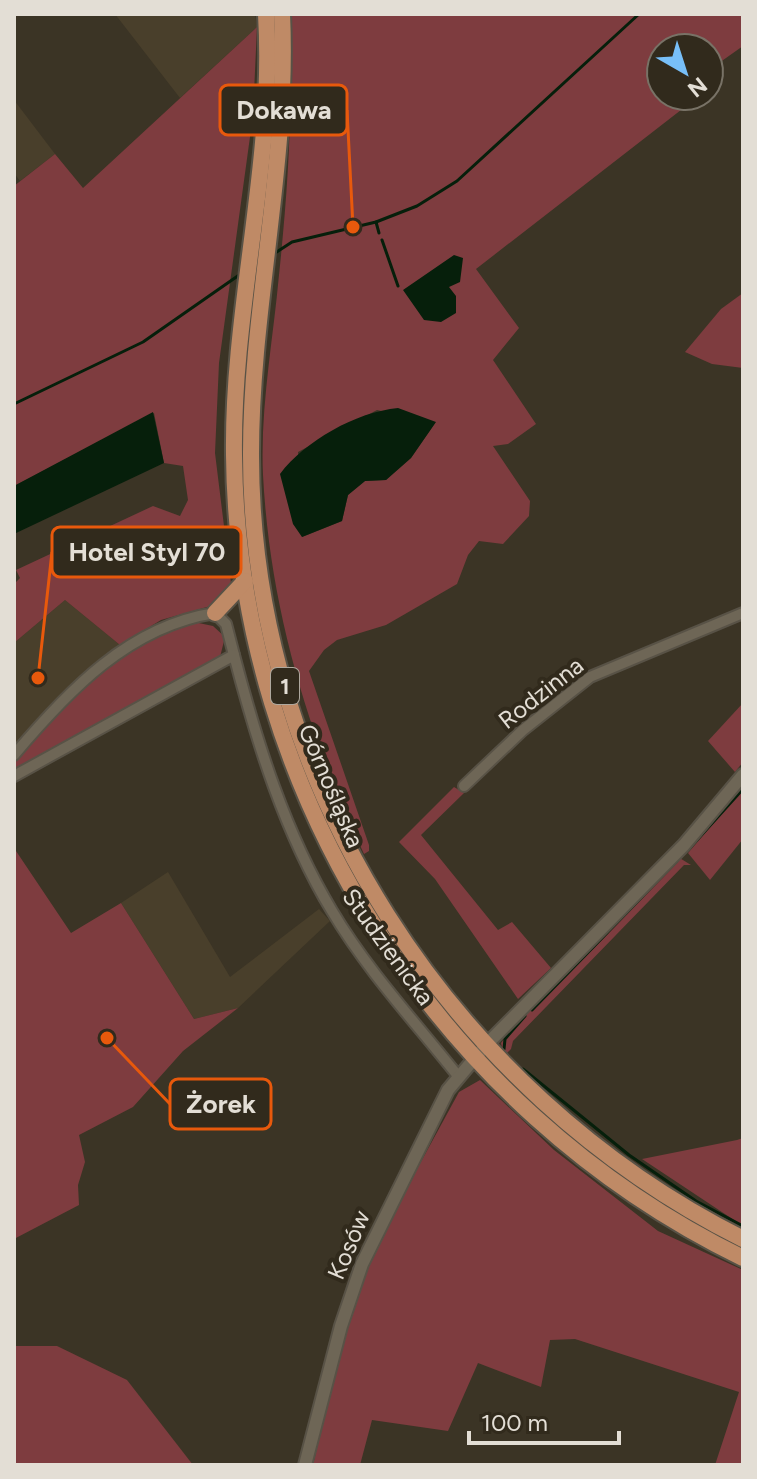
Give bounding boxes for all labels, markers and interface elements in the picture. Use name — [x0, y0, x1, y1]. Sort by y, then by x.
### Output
north arrow — [645, 32, 725, 112]
text: N — [682, 71, 712, 103]
callout: Dokawa — [220, 85, 347, 135]
text: Dokawa — [236, 94, 332, 126]
callout: Hotel Styl 70 — [52, 527, 241, 577]
text: Hotel Styl 70 — [69, 536, 225, 568]
street label: Rodzinna — [493, 651, 589, 735]
road number: 1 — [271, 668, 299, 704]
street label: Górnośląska — [292, 720, 370, 852]
street label: Studzienicka — [336, 883, 440, 1011]
callout: Żorek — [170, 1079, 271, 1129]
text: Żorek — [186, 1088, 256, 1120]
street label: Kosów — [321, 1206, 376, 1284]
scale bar — [469, 1395, 619, 1445]
text: 100 m — [481, 1408, 548, 1437]

